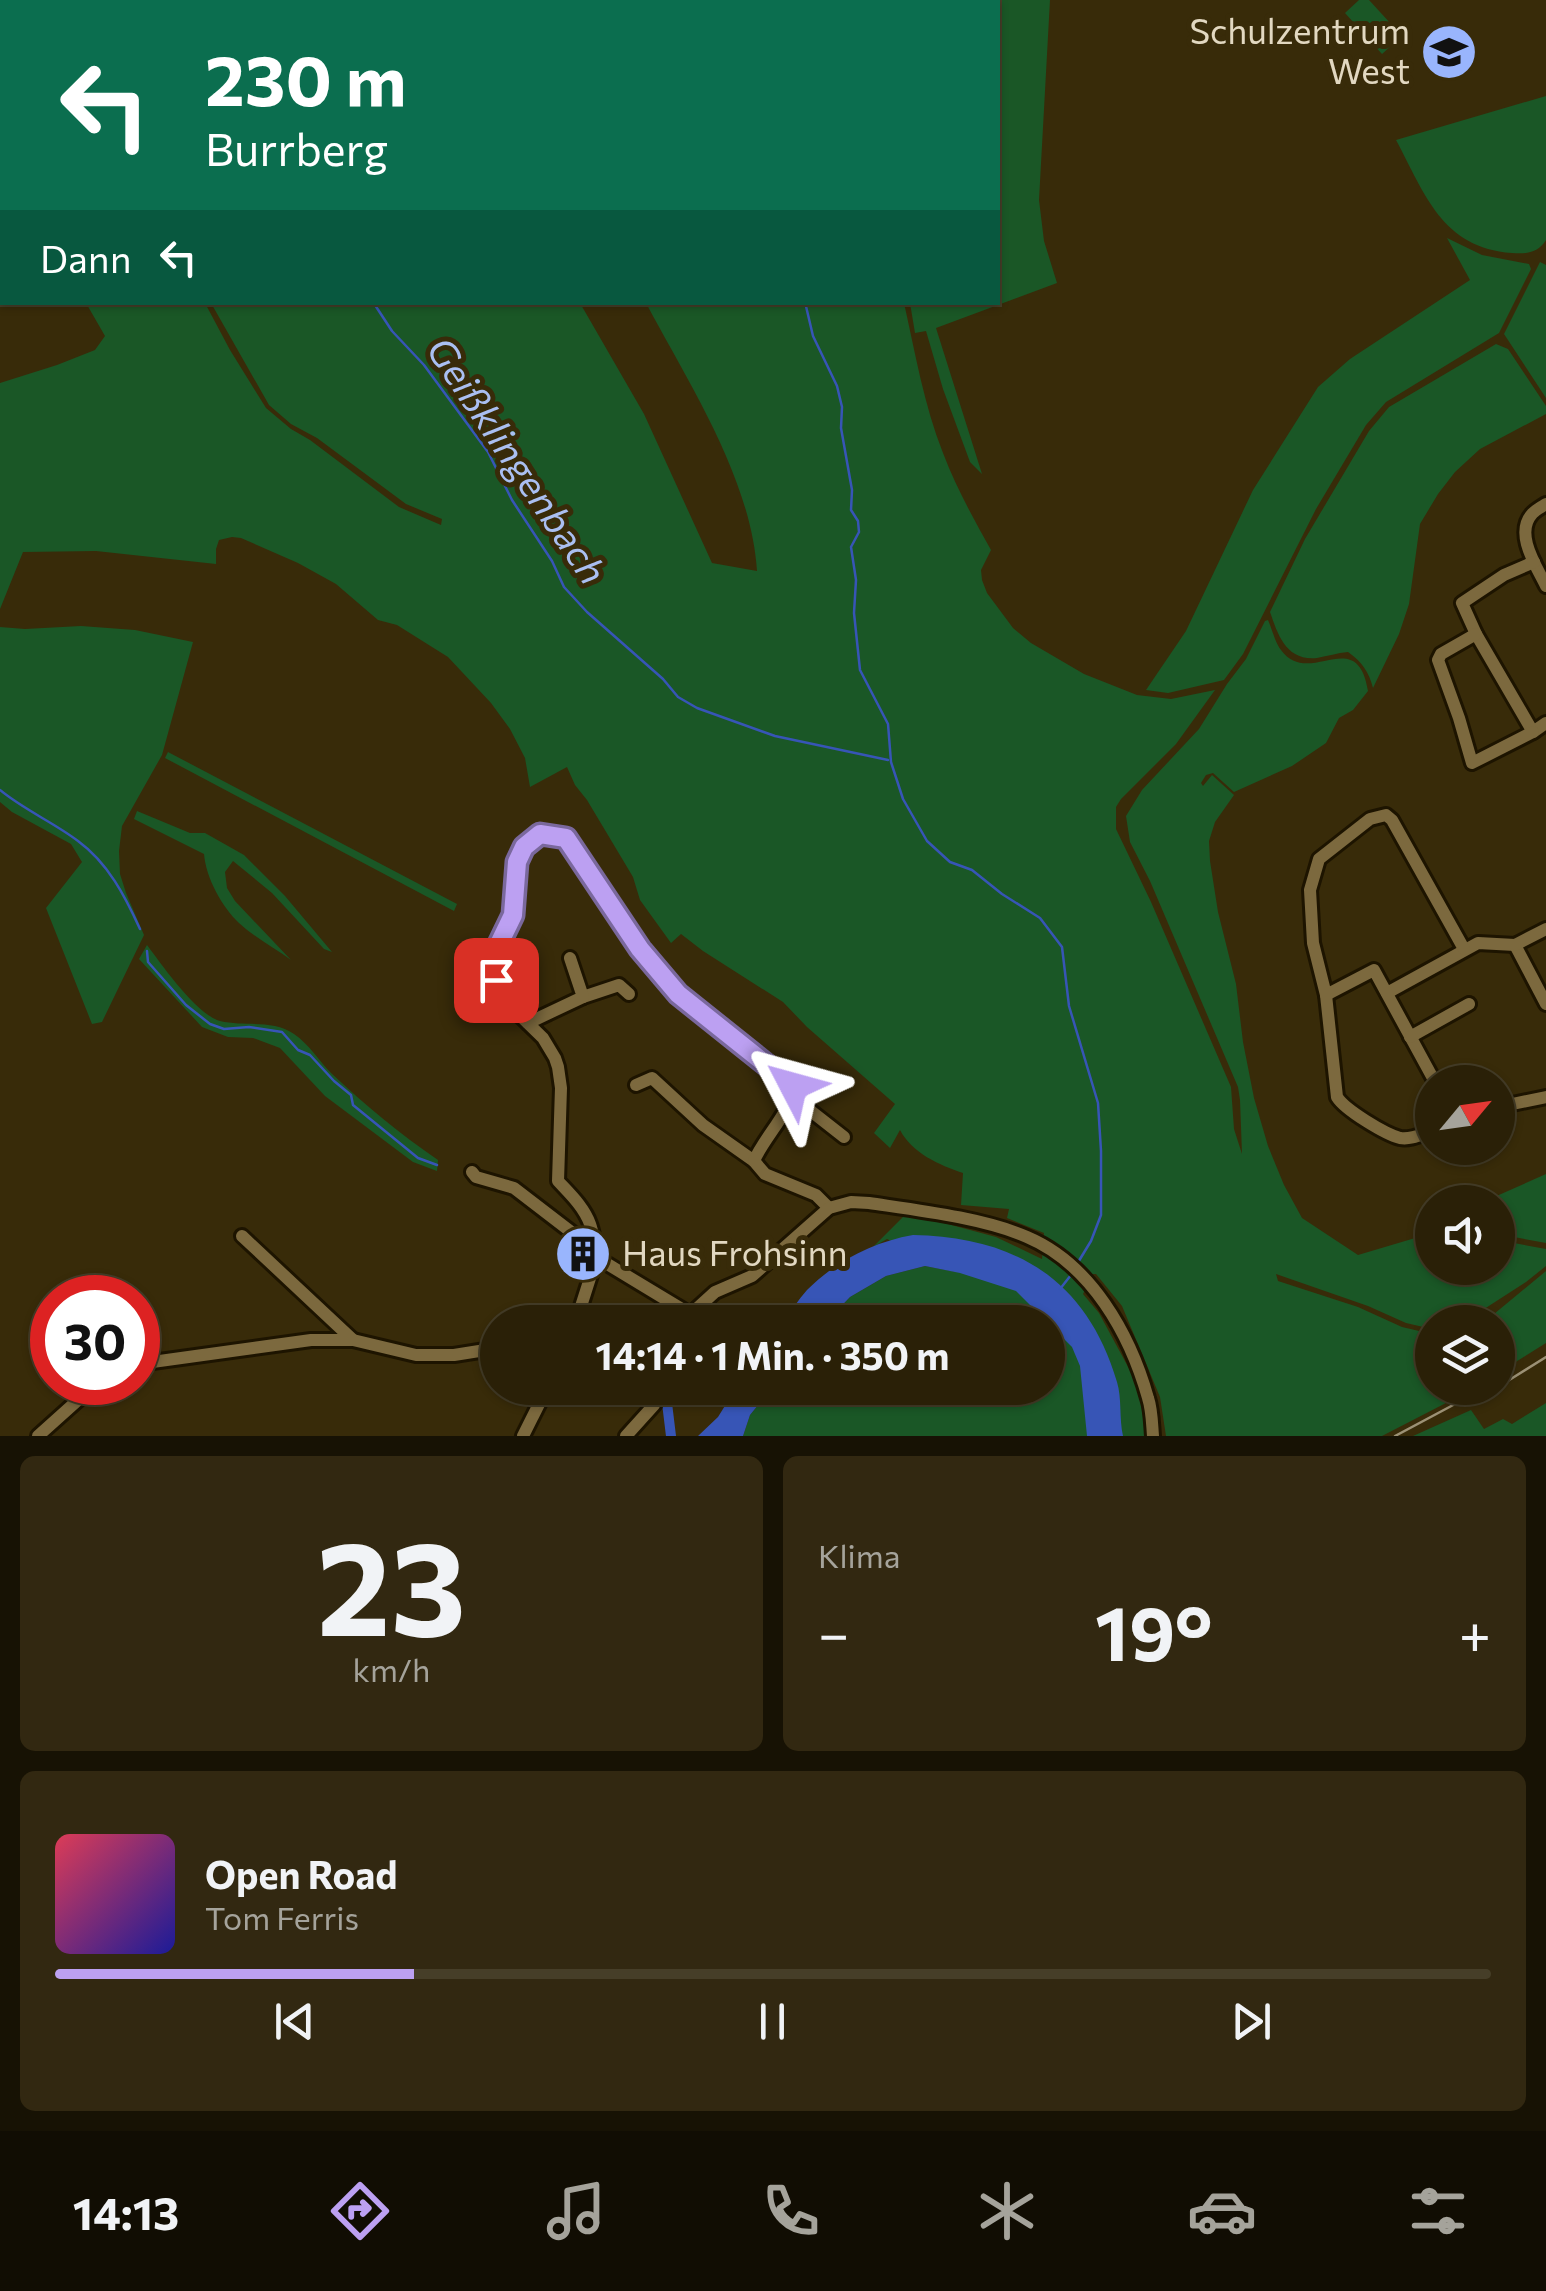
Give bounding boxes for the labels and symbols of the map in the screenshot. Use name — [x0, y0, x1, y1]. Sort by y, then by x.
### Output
place label: Schulzentrum West — [1189, 8, 1410, 91]
school or university icon: Schulzentrum West — [1419, 22, 1479, 82]
water label: Geißklingenbach — [418, 327, 618, 592]
pin — [454, 938, 539, 1023]
position arrow — [741, 1034, 845, 1138]
north arrow — [1415, 1065, 1515, 1165]
building icon: Haus Frohsinn — [553, 1224, 613, 1284]
place label: Haus Frohsinn — [622, 1230, 848, 1273]
speed limit sign: 30 — [30, 1275, 160, 1405]

